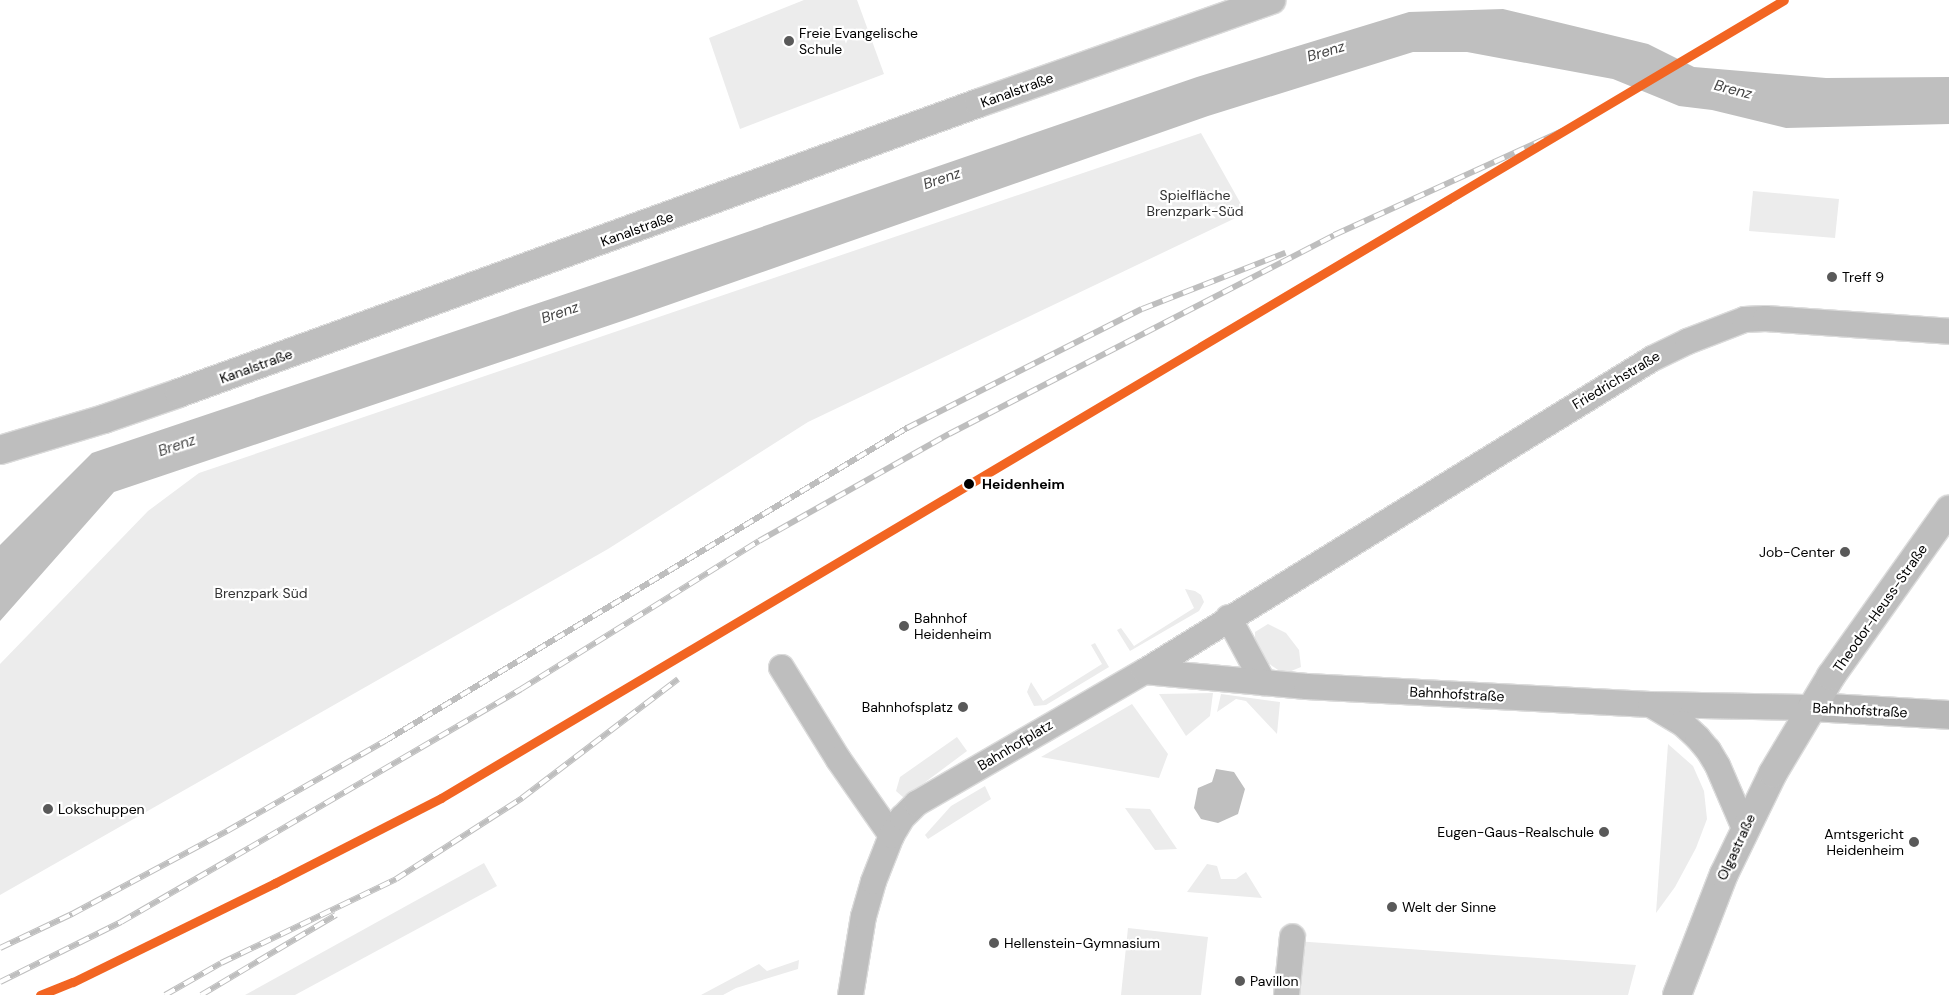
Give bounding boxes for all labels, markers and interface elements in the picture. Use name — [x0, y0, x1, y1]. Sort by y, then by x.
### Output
place label: Freie Evangelische Schule — [799, 25, 918, 58]
marker: Freie Evangelische Schule — [783, 35, 795, 47]
water label: Brenz — [1305, 38, 1347, 66]
street label: Kanalstraße — [978, 69, 1056, 111]
water label: Brenz — [1712, 77, 1754, 103]
water label: Brenz — [921, 164, 963, 194]
park label: Spielfläche Brenzpark-Süd — [1147, 187, 1243, 220]
street label: Kanalstraße — [598, 208, 676, 250]
place label: Treff 9 — [1842, 269, 1884, 285]
marker: Treff 9 — [1826, 271, 1838, 283]
water label: Brenz — [539, 298, 581, 328]
street label: Kanalstraße — [217, 345, 295, 387]
street label: Friedrichstraße — [1569, 347, 1663, 413]
water label: Brenz — [156, 431, 198, 461]
marker: Heidenheim — [960, 475, 978, 493]
place label: Heidenheim — [982, 476, 1065, 492]
street label: Theodor-Heuss-Straße — [1829, 541, 1931, 675]
place label: Job-Center — [1759, 544, 1835, 560]
marker: Job-Center — [1839, 546, 1851, 558]
park label: Brenzpark Süd — [214, 585, 308, 601]
place label: Bahnhof Heidenheim — [914, 610, 991, 642]
marker: Bahnhof Heidenheim — [898, 620, 910, 632]
street label: Bahnhofstraße — [1409, 683, 1505, 705]
place label: Bahnhofsplatz — [862, 699, 953, 715]
street label: Bahnhofstraße — [1812, 699, 1908, 721]
marker: Bahnhofsplatz — [957, 701, 969, 713]
street label: Bahnhofplatz — [974, 716, 1056, 774]
place label: Lokschuppen — [58, 801, 145, 817]
marker: Lokschuppen — [42, 803, 54, 815]
street label: Olgastraße — [1713, 811, 1759, 883]
place label: Eugen-Gaus-Realschule — [1437, 824, 1594, 840]
marker: Eugen-Gaus-Realschule — [1598, 826, 1610, 838]
place label: Amtsgericht Heidenheim — [1824, 826, 1904, 859]
marker: Amtsgericht Heidenheim — [1908, 836, 1920, 848]
place label: Welt der Sinne — [1402, 899, 1496, 915]
marker: Welt der Sinne — [1386, 901, 1398, 913]
place label: Hellenstein-Gymnasium — [1004, 935, 1160, 951]
marker: Hellenstein-Gymnasium — [988, 937, 1000, 949]
place label: Pavillon — [1250, 973, 1298, 989]
marker: Pavillon — [1234, 975, 1246, 987]

